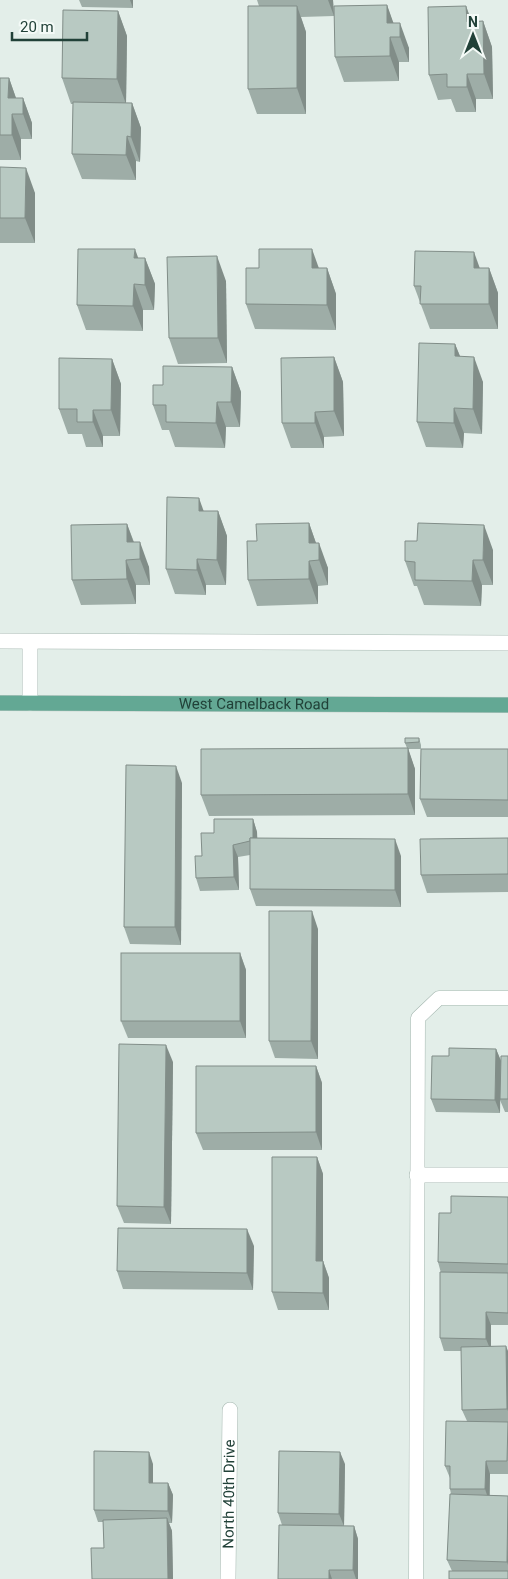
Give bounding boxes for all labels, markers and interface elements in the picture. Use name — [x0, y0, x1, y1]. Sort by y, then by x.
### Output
scale bar — [12, 10, 88, 42]
north arrow — [448, 10, 498, 60]
text: N — [468, 14, 478, 30]
text: 20 m — [20, 18, 54, 36]
street label: West Camelback Road — [179, 695, 329, 713]
street label: North 40th Drive — [219, 1439, 239, 1549]

